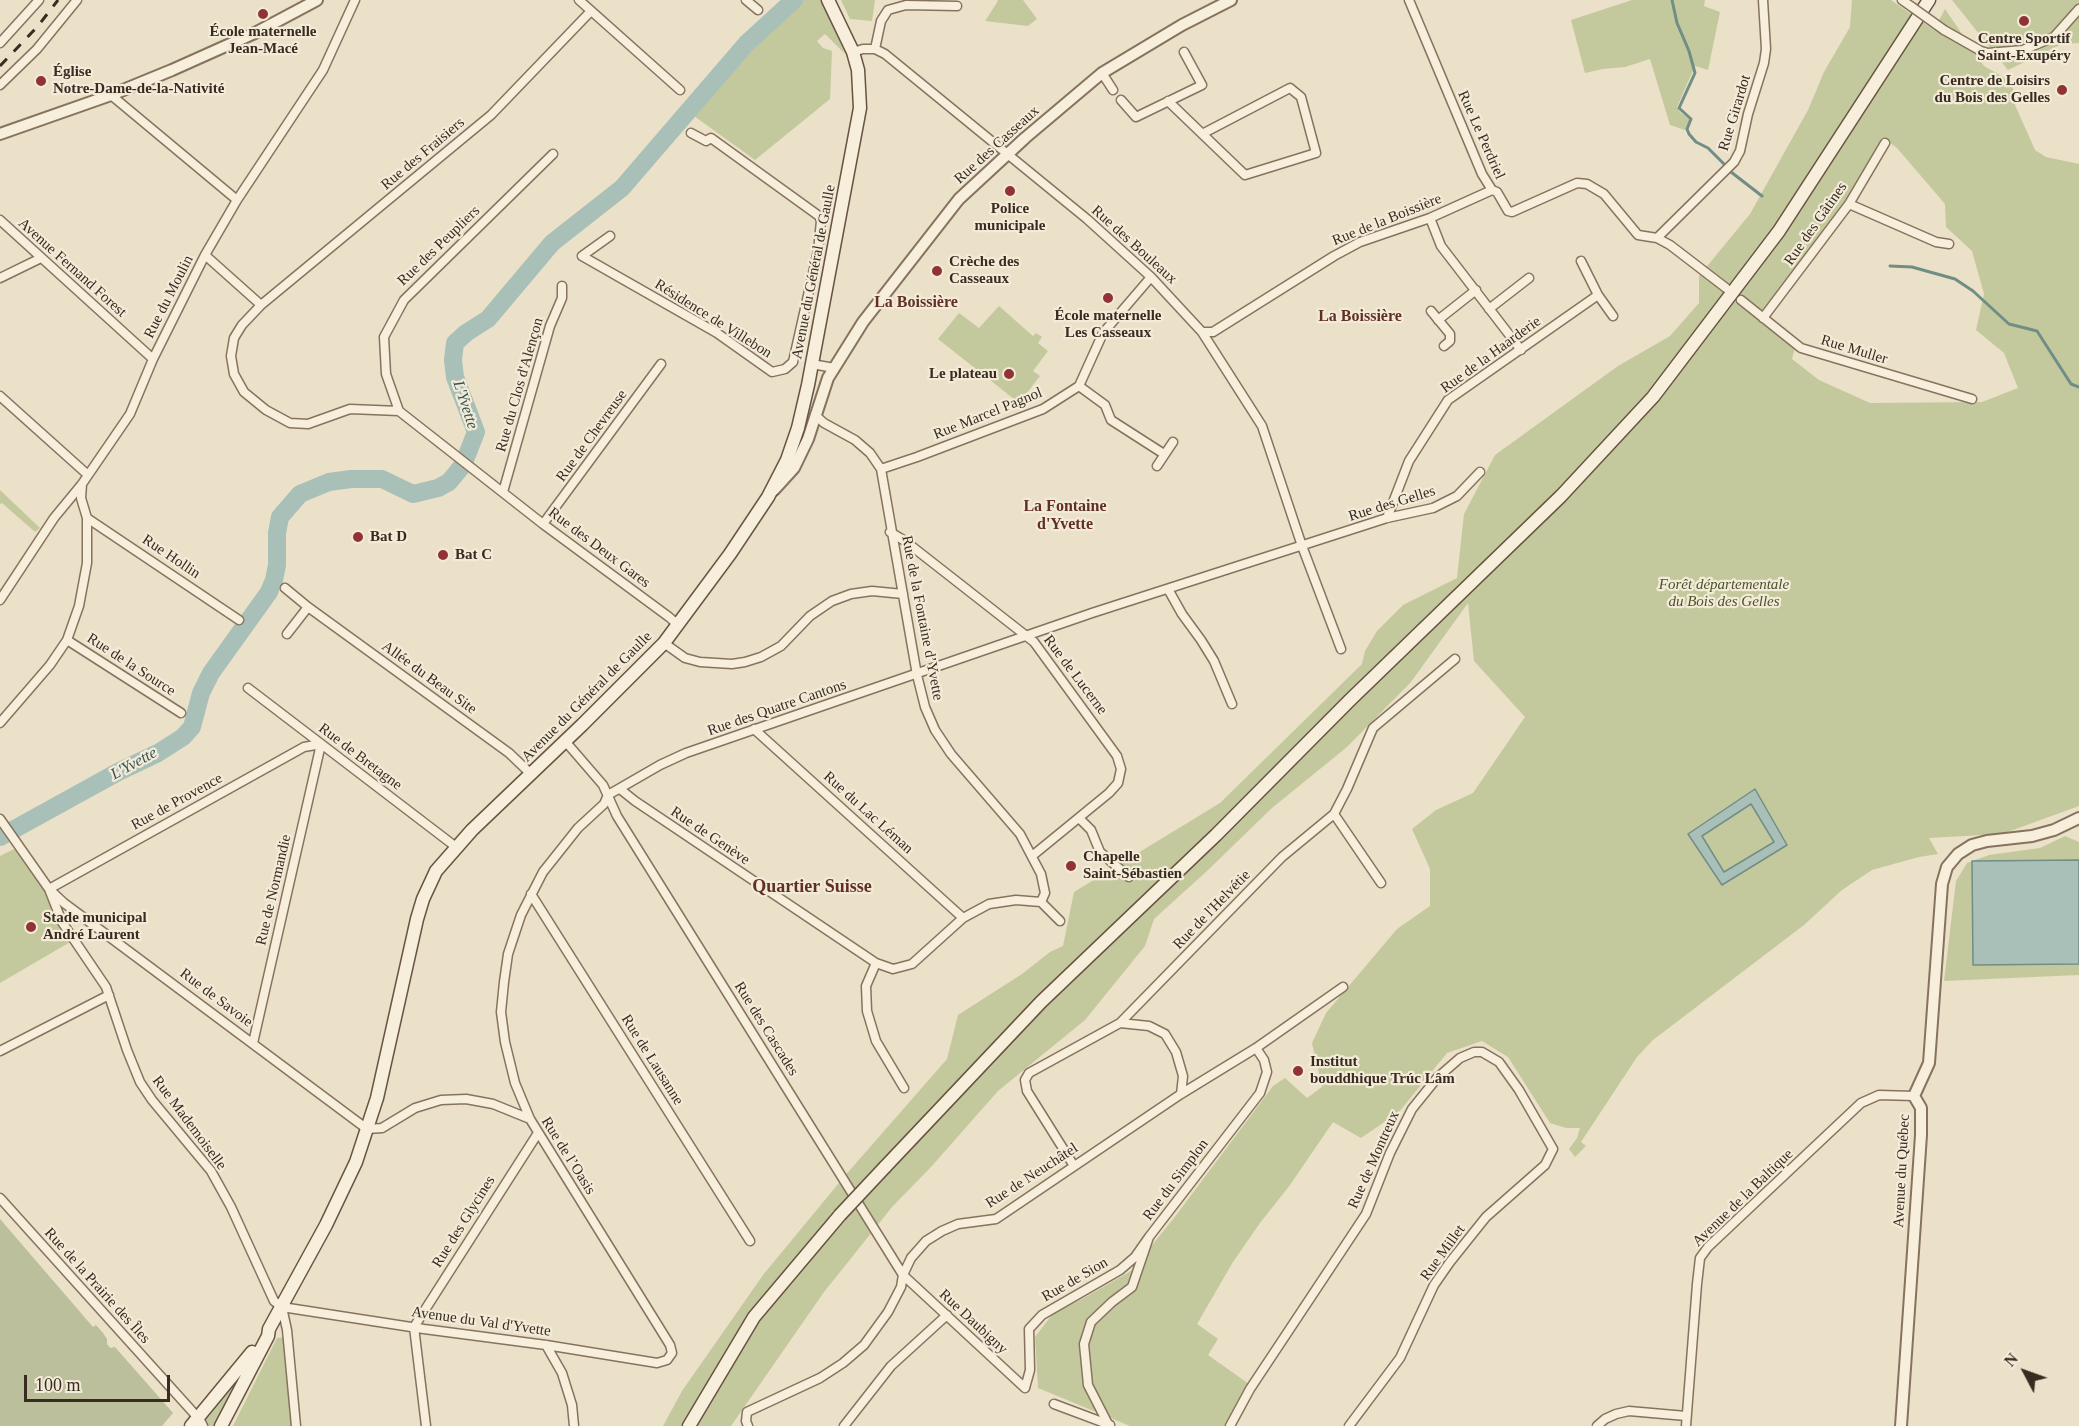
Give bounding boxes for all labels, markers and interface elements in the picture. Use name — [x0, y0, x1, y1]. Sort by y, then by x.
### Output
marker: École maternelle Jean-Macé — [256, 7, 270, 21]
marker: Centre Sportif Saint-Exupéry — [2017, 14, 2031, 28]
place label: École maternelle Jean-Macé — [209, 23, 317, 58]
place label: Centre Sportif Saint-Exupéry — [1977, 30, 2071, 65]
place label: Église Notre-Dame-de-la-Nativité — [53, 63, 224, 98]
place label: Centre de Loisirs du Bois des Gelles — [1935, 72, 2050, 107]
street label: Rue Girardot — [1715, 73, 1755, 153]
marker: Église Notre-Dame-de-la-Nativité — [34, 74, 48, 88]
marker: Centre de Loisirs du Bois des Gelles — [2055, 83, 2069, 97]
street label: Rue Le Perdriel — [1453, 88, 1509, 182]
street label: Rue des Casseaux — [951, 102, 1043, 188]
street label: Rue des Fraisiers — [378, 114, 468, 194]
street label: Rue des Gâtines — [1781, 179, 1851, 269]
street label: Avenue du Général de Gaulle — [788, 183, 840, 361]
marker: Police municipale — [1003, 184, 1017, 198]
street label: Rue de la Boissière — [1330, 190, 1444, 250]
place label: Police municipale — [975, 200, 1045, 235]
street label: Rue des Peupliers — [394, 202, 484, 290]
street label: Rue des Bouleaux — [1087, 202, 1181, 288]
street label: Avenue Fernand Forest — [14, 215, 130, 321]
street label: Rue du Moulin — [140, 252, 198, 342]
place label: Crèche des Casseaux — [949, 253, 1019, 288]
marker: Crèche des Casseaux — [930, 264, 944, 278]
street label: Résidence de Villebon — [651, 276, 775, 362]
marker: École maternelle Les Casseaux — [1101, 291, 1115, 305]
district label: La Boissière — [874, 293, 958, 313]
place label: École maternelle Les Casseaux — [1054, 307, 1162, 342]
district label: La Boissière — [1318, 307, 1402, 327]
street label: Rue de la Haarderie — [1437, 313, 1545, 397]
street label: Rue du Clos d'Alençon — [492, 316, 548, 454]
street label: Rue Muller — [1819, 331, 1889, 369]
place label: Le plateau — [929, 365, 997, 383]
marker: Le plateau — [1002, 367, 1016, 381]
water label: L'Yvette — [448, 378, 482, 432]
street label: Rue Marcel Pagnol — [931, 384, 1045, 444]
street label: Rue de Chevreuse — [553, 387, 631, 485]
street label: Rue des Gelles — [1346, 482, 1438, 526]
district label: La Fontaine d'Yvette — [1023, 497, 1107, 535]
street label: Rue des Deux Gares — [545, 504, 653, 592]
place label: Bat D — [370, 528, 407, 546]
marker: Bat D — [351, 530, 365, 544]
street label: Rue Hollin — [139, 531, 203, 583]
street label: Rue de la Fontaine d’Yvette — [897, 534, 947, 702]
place label: Bat C — [455, 546, 492, 564]
marker: Bat C — [436, 548, 450, 562]
park label: Forêt départementale du Bois des Gelles — [1659, 576, 1789, 611]
street label: Avenue du Général de Gaulle — [518, 628, 656, 766]
street label: Rue de la Source — [83, 630, 179, 700]
street label: Rue de Lucerne — [1039, 632, 1111, 718]
street label: Allée du Beau Site — [378, 638, 480, 718]
street label: Rue des Quatre Cantons — [705, 676, 849, 740]
street label: Rue de Bretagne — [315, 720, 405, 794]
water label: L'Yvette — [108, 743, 160, 785]
street label: Rue du Lac Léman — [819, 768, 917, 858]
street label: Rue de Provence — [128, 769, 226, 835]
street label: Rue de Genève — [667, 803, 753, 869]
street label: Rue de Normandie — [252, 833, 296, 947]
place label: Chapelle Saint-Sébastien — [1083, 848, 1182, 883]
marker: Chapelle Saint-Sébastien — [1064, 859, 1078, 873]
street label: Rue de l'Helvétie — [1170, 867, 1254, 953]
district label: Quartier Suisse — [752, 876, 872, 898]
place label: Stade municipal André Laurent — [43, 909, 147, 944]
marker: Stade municipal André Laurent — [24, 920, 38, 934]
street label: Rue de Savoie — [176, 965, 256, 1031]
street label: Rue des Cascades — [730, 979, 802, 1079]
street label: Rue de Lausanne — [617, 1011, 687, 1109]
place label: Institut bouddhique Trúc Lâm — [1310, 1053, 1455, 1088]
marker: Institut bouddhique Trúc Lâm — [1291, 1064, 1305, 1078]
street label: Rue Mademoiselle — [148, 1073, 230, 1173]
street label: Rue de Montreux — [1344, 1108, 1404, 1212]
street label: Rue de l’Oasis — [537, 1114, 599, 1198]
street label: Avenue du Québec — [1890, 1114, 1914, 1228]
street label: Rue du Simplon — [1139, 1136, 1213, 1224]
street label: Rue de Neuchâtel — [982, 1139, 1082, 1213]
street label: Avenue de la Baltique — [1689, 1145, 1797, 1251]
street label: Rue des Glycines — [429, 1173, 499, 1271]
street label: Rue Millet — [1417, 1222, 1469, 1284]
street label: Rue de la Prairie des Îles — [40, 1224, 154, 1348]
street label: Rue de Sion — [1039, 1254, 1111, 1306]
street label: Rue Daubigny — [935, 1286, 1011, 1358]
street label: Avenue du Val d'Yvette — [410, 1303, 552, 1341]
north arrow — [1995, 1342, 2055, 1402]
text: N — [2001, 1350, 2021, 1370]
scale bar — [27, 1363, 172, 1401]
text: 100 m — [35, 1375, 81, 1395]

